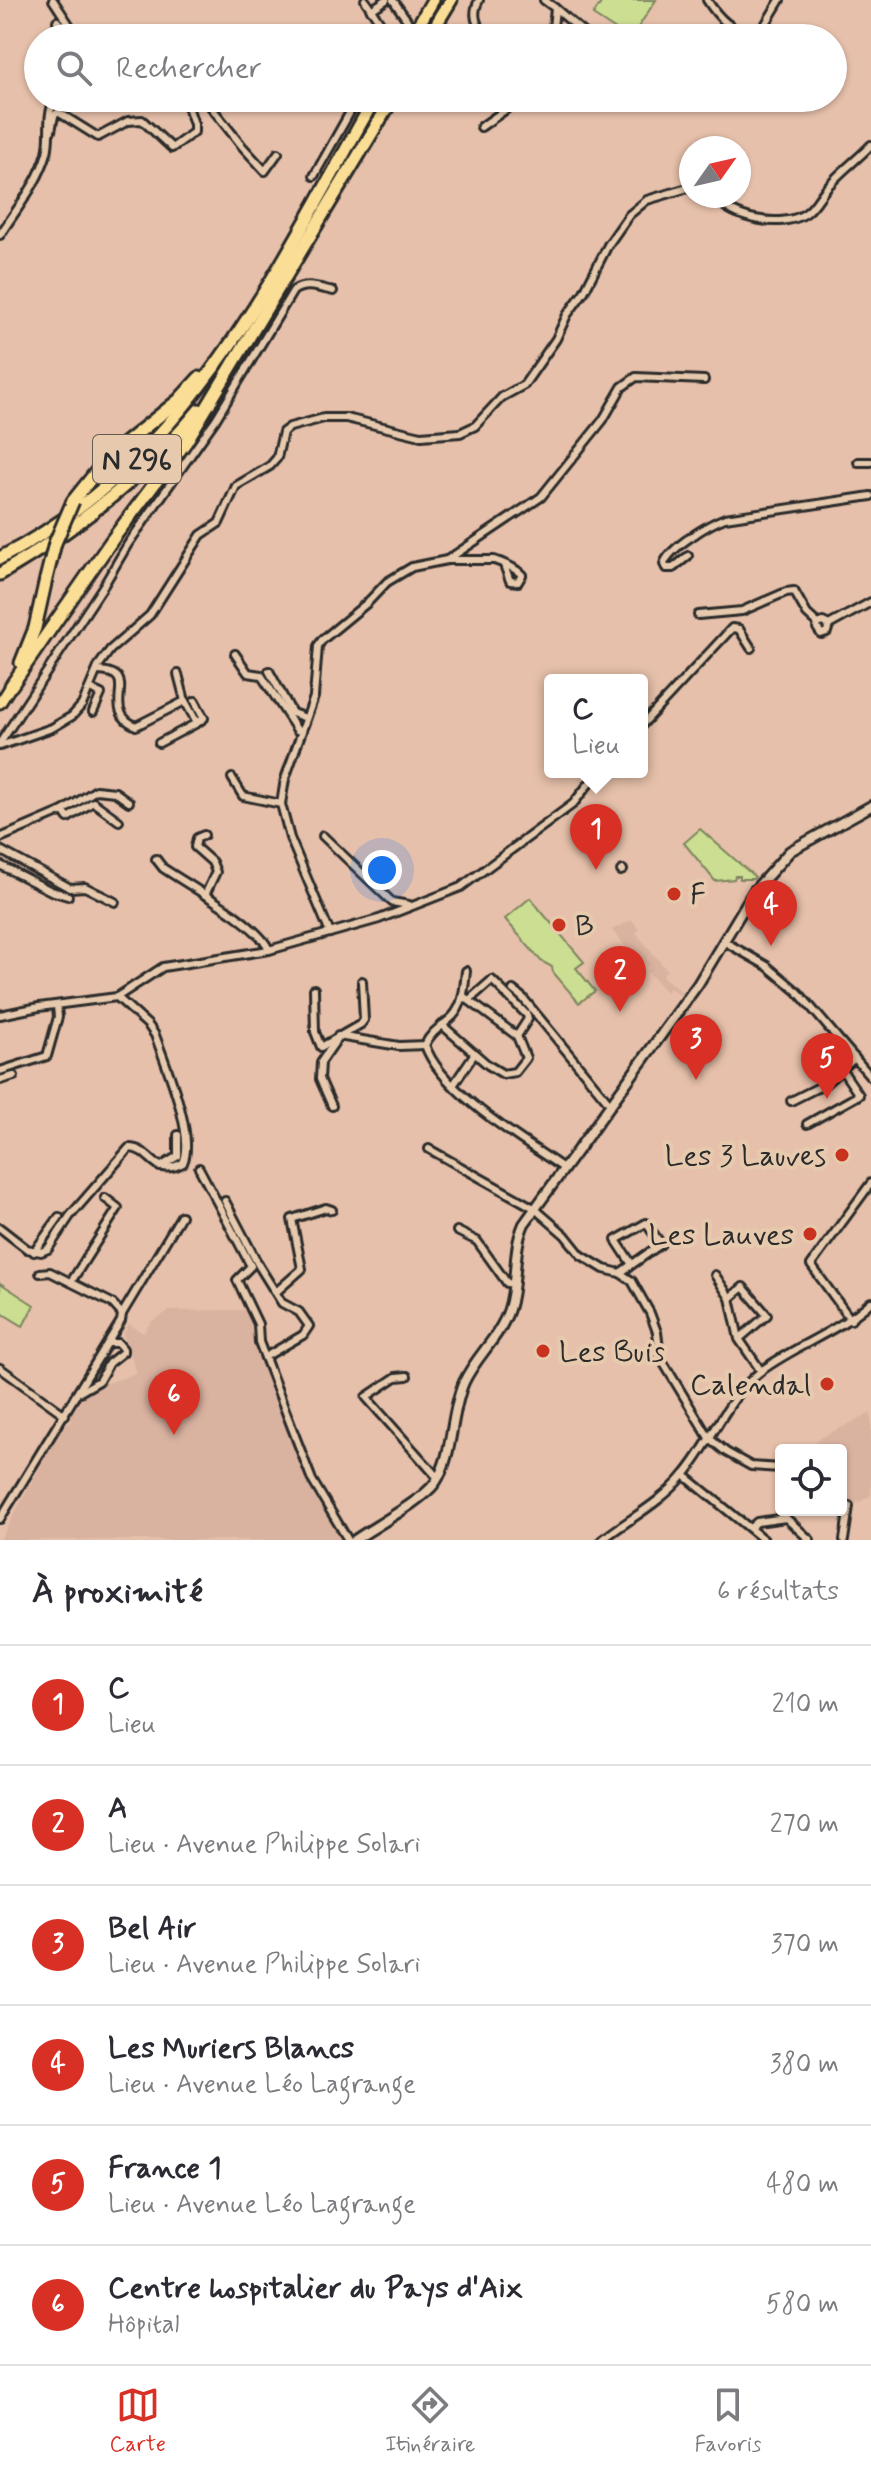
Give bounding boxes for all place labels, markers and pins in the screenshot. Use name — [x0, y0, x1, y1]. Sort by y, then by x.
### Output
pin: 1 — [570, 804, 622, 870]
place label: F — [690, 876, 706, 915]
pin: 4 — [745, 880, 797, 946]
marker: F — [665, 885, 683, 903]
place label: B — [575, 907, 594, 946]
marker: B — [550, 916, 568, 934]
pin: 2 — [594, 946, 646, 1012]
pin: 3 — [670, 1014, 722, 1080]
pin: 5 — [801, 1033, 853, 1099]
place label: Les 3 Lauves — [665, 1137, 826, 1176]
marker: Les 3 Lauves — [833, 1146, 851, 1164]
place label: Les Lauves — [649, 1216, 794, 1255]
marker: Les Lauves — [801, 1225, 819, 1243]
place label: Les Buis — [559, 1333, 665, 1372]
marker: Les Buis — [534, 1342, 552, 1360]
place label: Calendal — [690, 1366, 811, 1405]
pin: 6 — [148, 1369, 200, 1435]
marker: Calendal — [818, 1375, 836, 1393]

